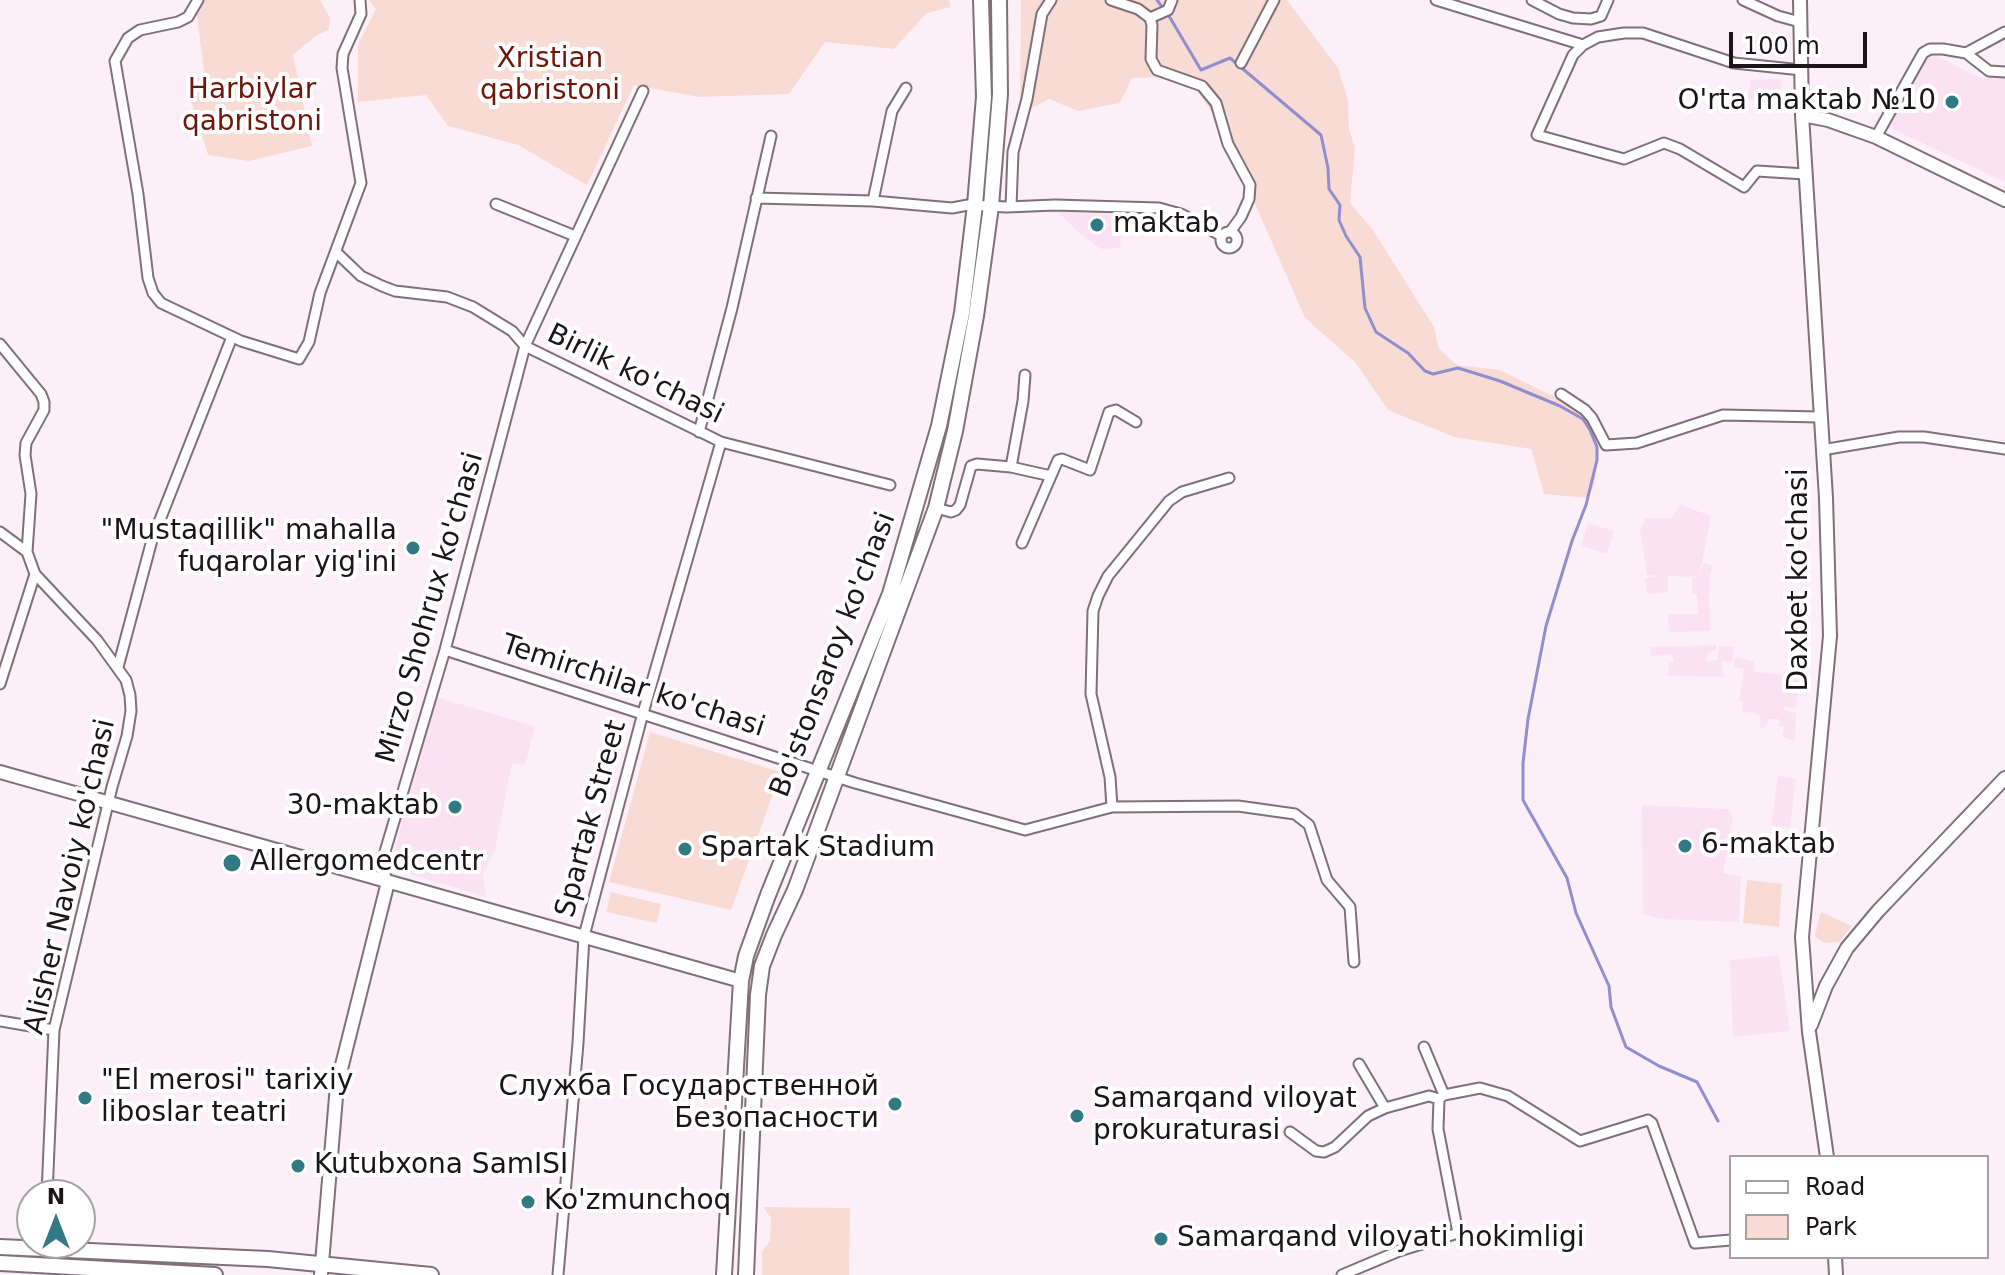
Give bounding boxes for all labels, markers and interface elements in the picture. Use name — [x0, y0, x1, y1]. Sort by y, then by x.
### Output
scale bar — [1733, 16, 1871, 66]
text: 100 m — [1743, 32, 1820, 60]
park label: Xristian qabristoni — [480, 43, 620, 109]
park label: Harbiylar qabristoni — [182, 74, 322, 140]
place label: O'rta maktab №10 — [1678, 85, 1936, 119]
marker: O'rta maktab №10 — [1943, 93, 1961, 111]
place label: maktab — [1113, 208, 1220, 242]
marker: maktab — [1088, 216, 1106, 234]
street label: Birlik ko'chasi — [541, 318, 729, 432]
street label: Mirzo Shohrux ko'chasi — [370, 449, 492, 767]
street label: Daxbet ko'chasi — [1783, 469, 1817, 691]
street label: Bo'stonsaroy ko'chasi — [764, 508, 904, 802]
place label: "Mustaqillik" mahalla fuqarolar yig'ini — [101, 515, 397, 581]
marker: "Mustaqillik" mahalla fuqarolar yig'ini — [404, 539, 422, 557]
street label: Temirchilar ko'chasi — [497, 629, 769, 745]
street label: Alisher Navoiy ko'chasi — [18, 716, 124, 1038]
street label: Spartak Street — [550, 717, 634, 921]
place label: 30-maktab — [287, 790, 439, 824]
marker: 30-maktab — [446, 798, 464, 816]
place label: 6-maktab — [1701, 829, 1835, 863]
place label: Spartak Stadium — [701, 832, 935, 866]
marker: 6-maktab — [1676, 837, 1694, 855]
marker: Spartak Stadium — [676, 840, 694, 858]
place label: Allergomedcentr — [250, 846, 483, 880]
marker: Allergomedcentr — [221, 852, 243, 874]
place label: "El merosi" tarixiy liboslar teatri — [101, 1065, 353, 1131]
place label: Служба Государственной Безопасности — [499, 1071, 879, 1137]
place label: Samarqand viloyat prokuraturasi — [1093, 1083, 1357, 1149]
marker: "El merosi" tarixiy liboslar teatri — [76, 1089, 94, 1107]
marker: Служба Государственной Безопасности — [886, 1095, 904, 1113]
marker: Samarqand viloyat prokuraturasi — [1068, 1107, 1086, 1125]
place label: Kutubxona SamISI — [314, 1149, 568, 1183]
legend — [1729, 1155, 1989, 1259]
marker: Kutubxona SamISI — [289, 1157, 307, 1175]
text: Road — [1805, 1173, 1865, 1201]
north arrow — [16, 1179, 96, 1259]
text: N — [47, 1184, 65, 1209]
place label: Ko'zmunchoq — [544, 1185, 731, 1219]
marker: Ko'zmunchoq — [519, 1193, 537, 1211]
text: Park — [1805, 1213, 1857, 1241]
place label: Samarqand viloyati hokimligi — [1177, 1222, 1585, 1256]
marker: Samarqand viloyati hokimligi — [1152, 1230, 1170, 1248]

